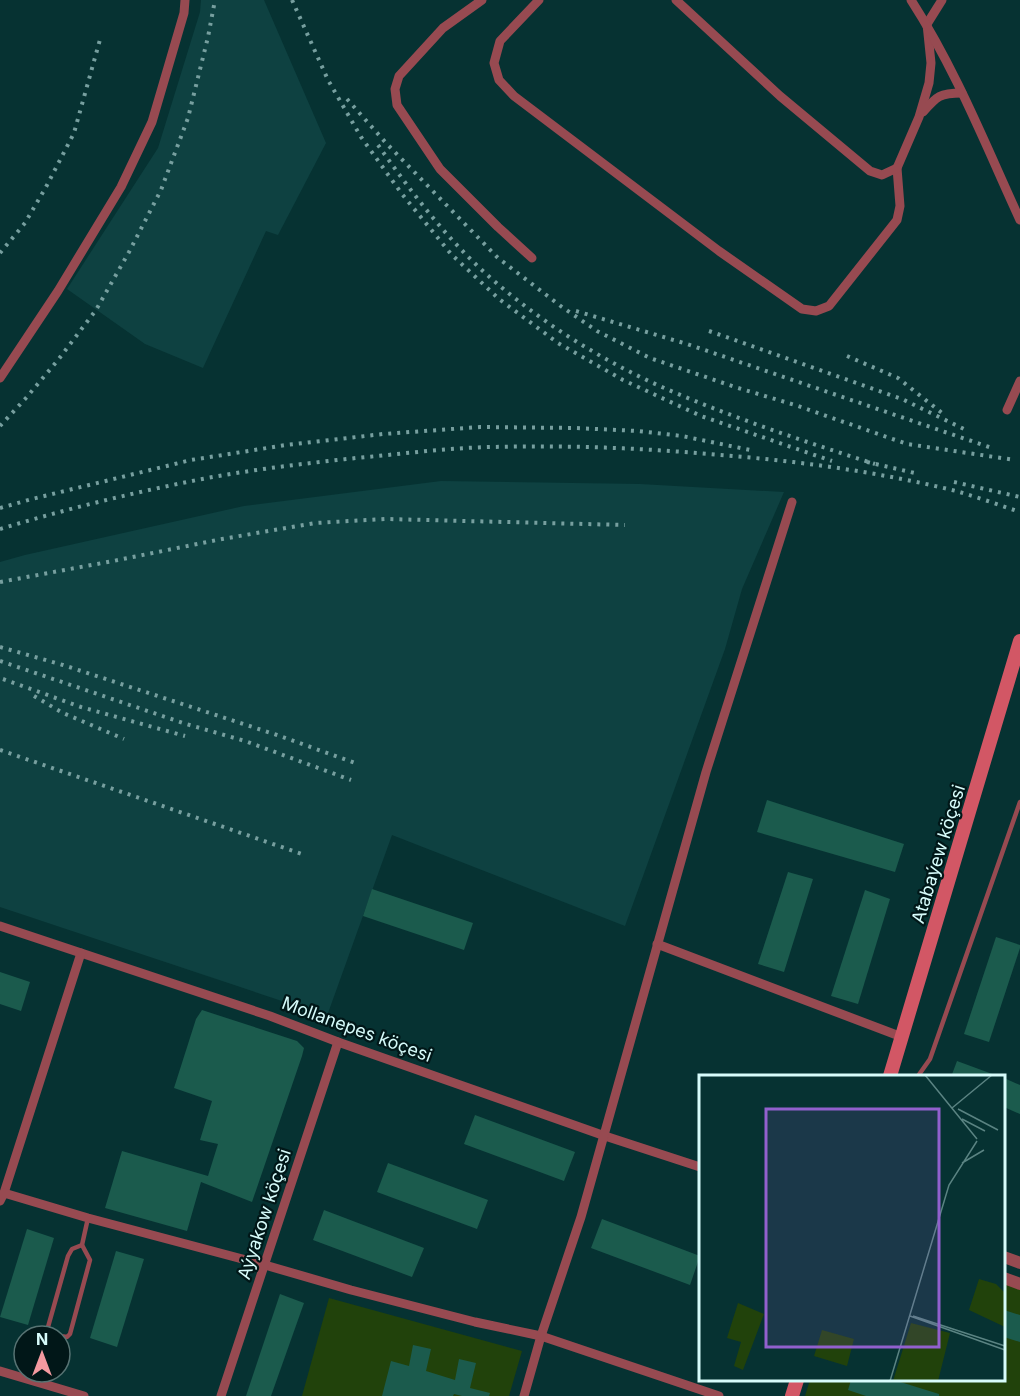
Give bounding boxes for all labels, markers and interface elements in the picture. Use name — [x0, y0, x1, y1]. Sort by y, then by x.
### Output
street label: Atabaýew köçesi — [907, 782, 969, 926]
street label: Mollanepes köçesi — [279, 992, 435, 1066]
inset map — [699, 1075, 1005, 1381]
street label: Aýyakow köçesi — [233, 1146, 295, 1282]
north arrow — [12, 1324, 72, 1384]
text: N — [36, 1329, 48, 1349]

